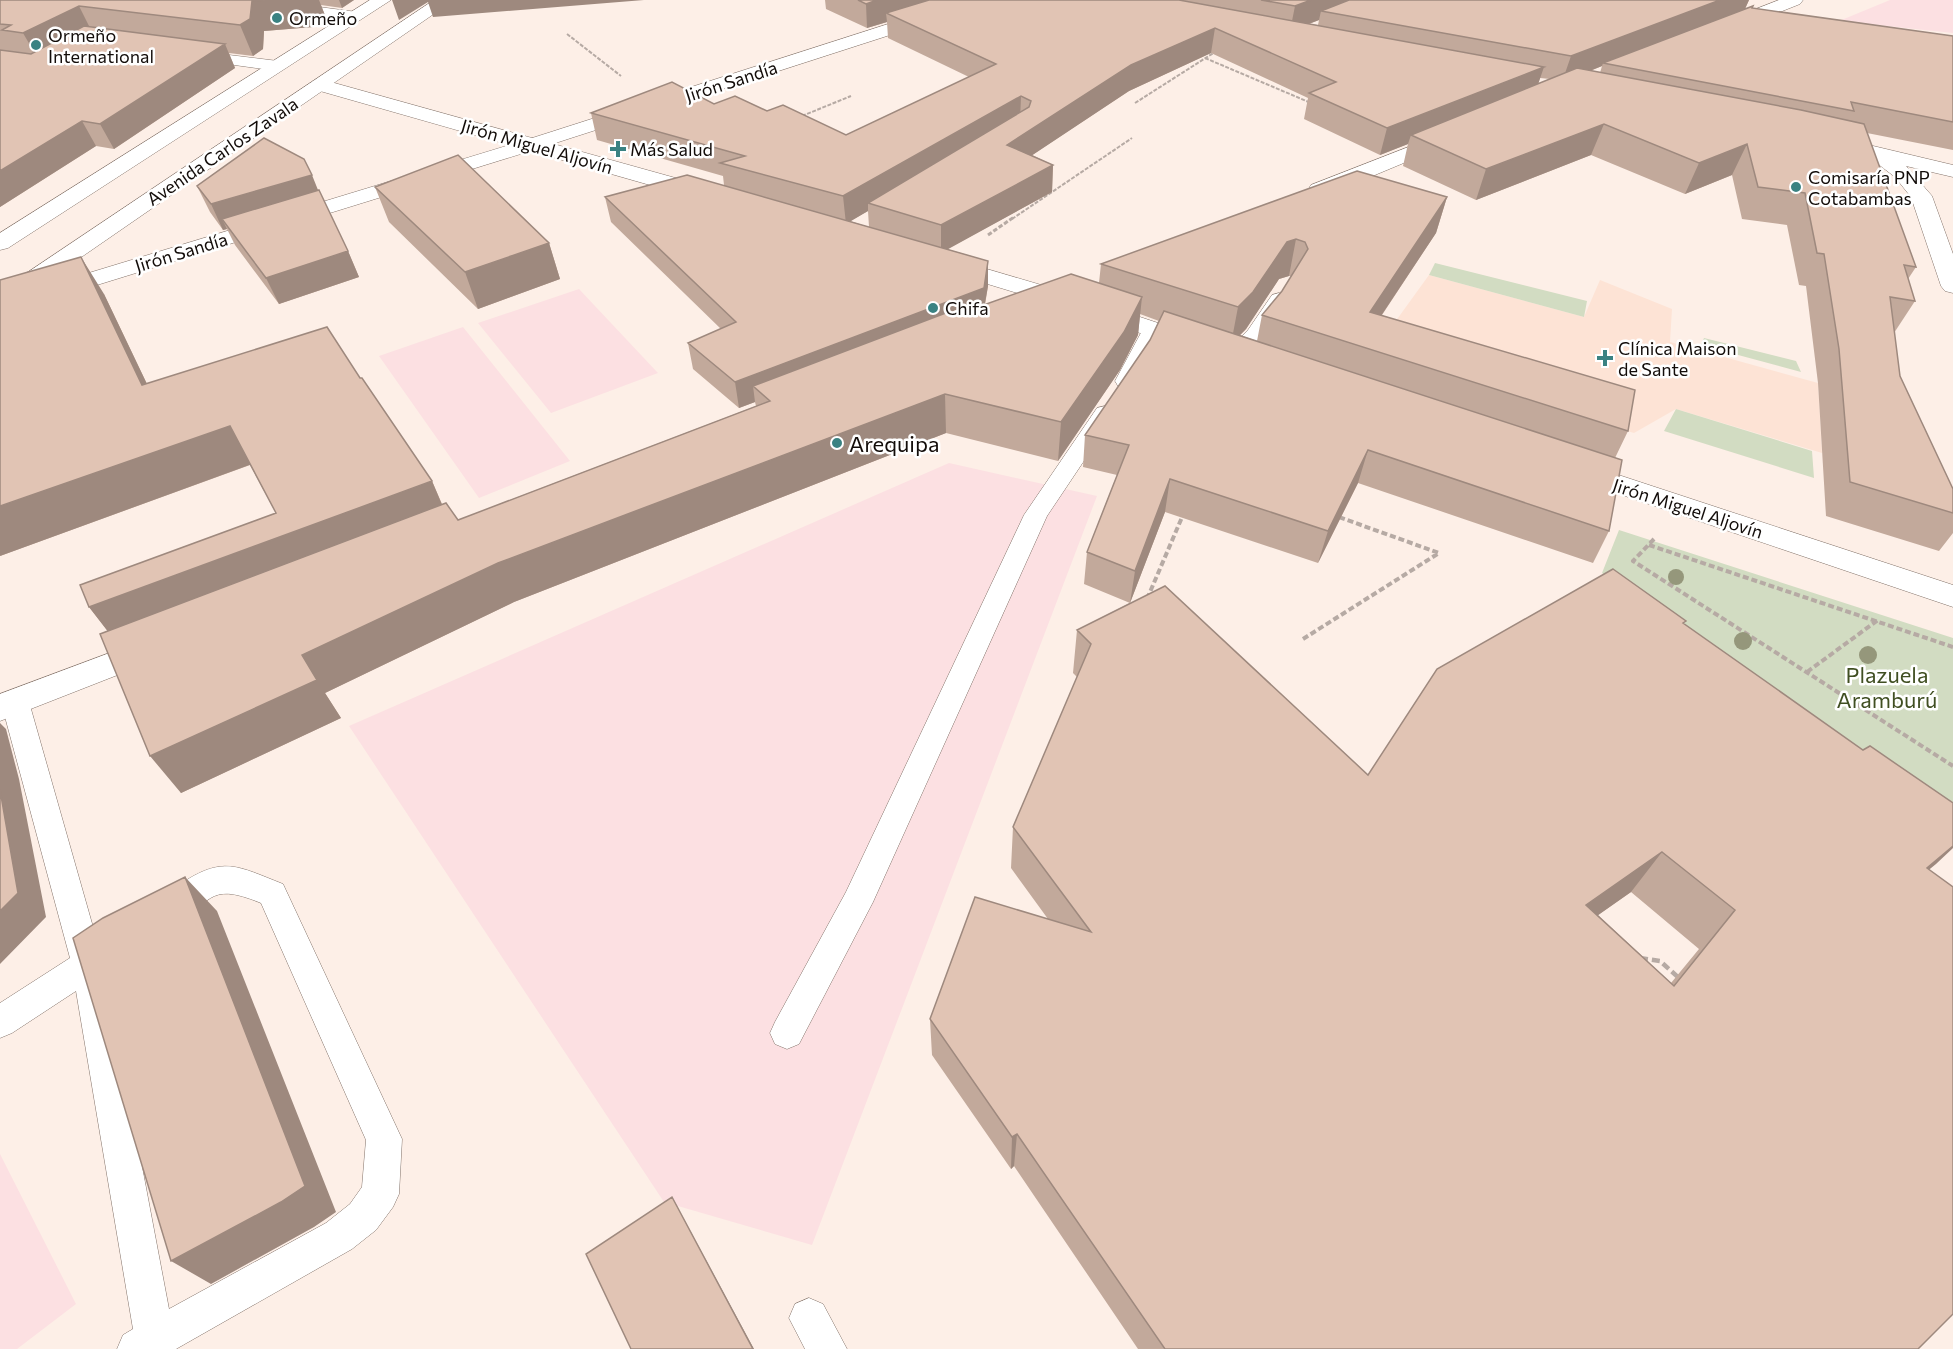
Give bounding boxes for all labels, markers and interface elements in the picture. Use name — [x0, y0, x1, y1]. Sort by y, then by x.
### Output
place label: Ormeño — [289, 7, 357, 29]
marker: Ormeño — [270, 11, 284, 25]
place label: Ormeño International — [48, 24, 154, 67]
marker: Ormeño International — [29, 38, 43, 52]
street label: Jirón Sandía — [682, 56, 780, 106]
street label: Avenida Carlos Zavala — [142, 92, 302, 210]
street label: Jirón Miguel Aljovín — [459, 114, 615, 178]
place label: Más Salud — [630, 138, 713, 160]
marker: Más Salud — [611, 142, 625, 156]
place label: Comisaría PNP Cotabambas — [1808, 166, 1930, 209]
marker: Comisaría PNP Cotabambas — [1789, 180, 1803, 194]
street label: Jirón Sandía — [132, 227, 230, 277]
place label: Chifa — [945, 297, 989, 319]
marker: Chifa — [926, 301, 940, 315]
place label: Clínica Maison de Sante — [1618, 337, 1737, 380]
marker: Clínica Maison de Sante — [1596, 349, 1614, 367]
place label: Arequipa — [849, 430, 940, 457]
marker: Arequipa — [830, 436, 844, 450]
street label: Jirón Miguel Aljovín — [1610, 473, 1766, 543]
park label: Plazuela Aramburú — [1837, 661, 1937, 713]

